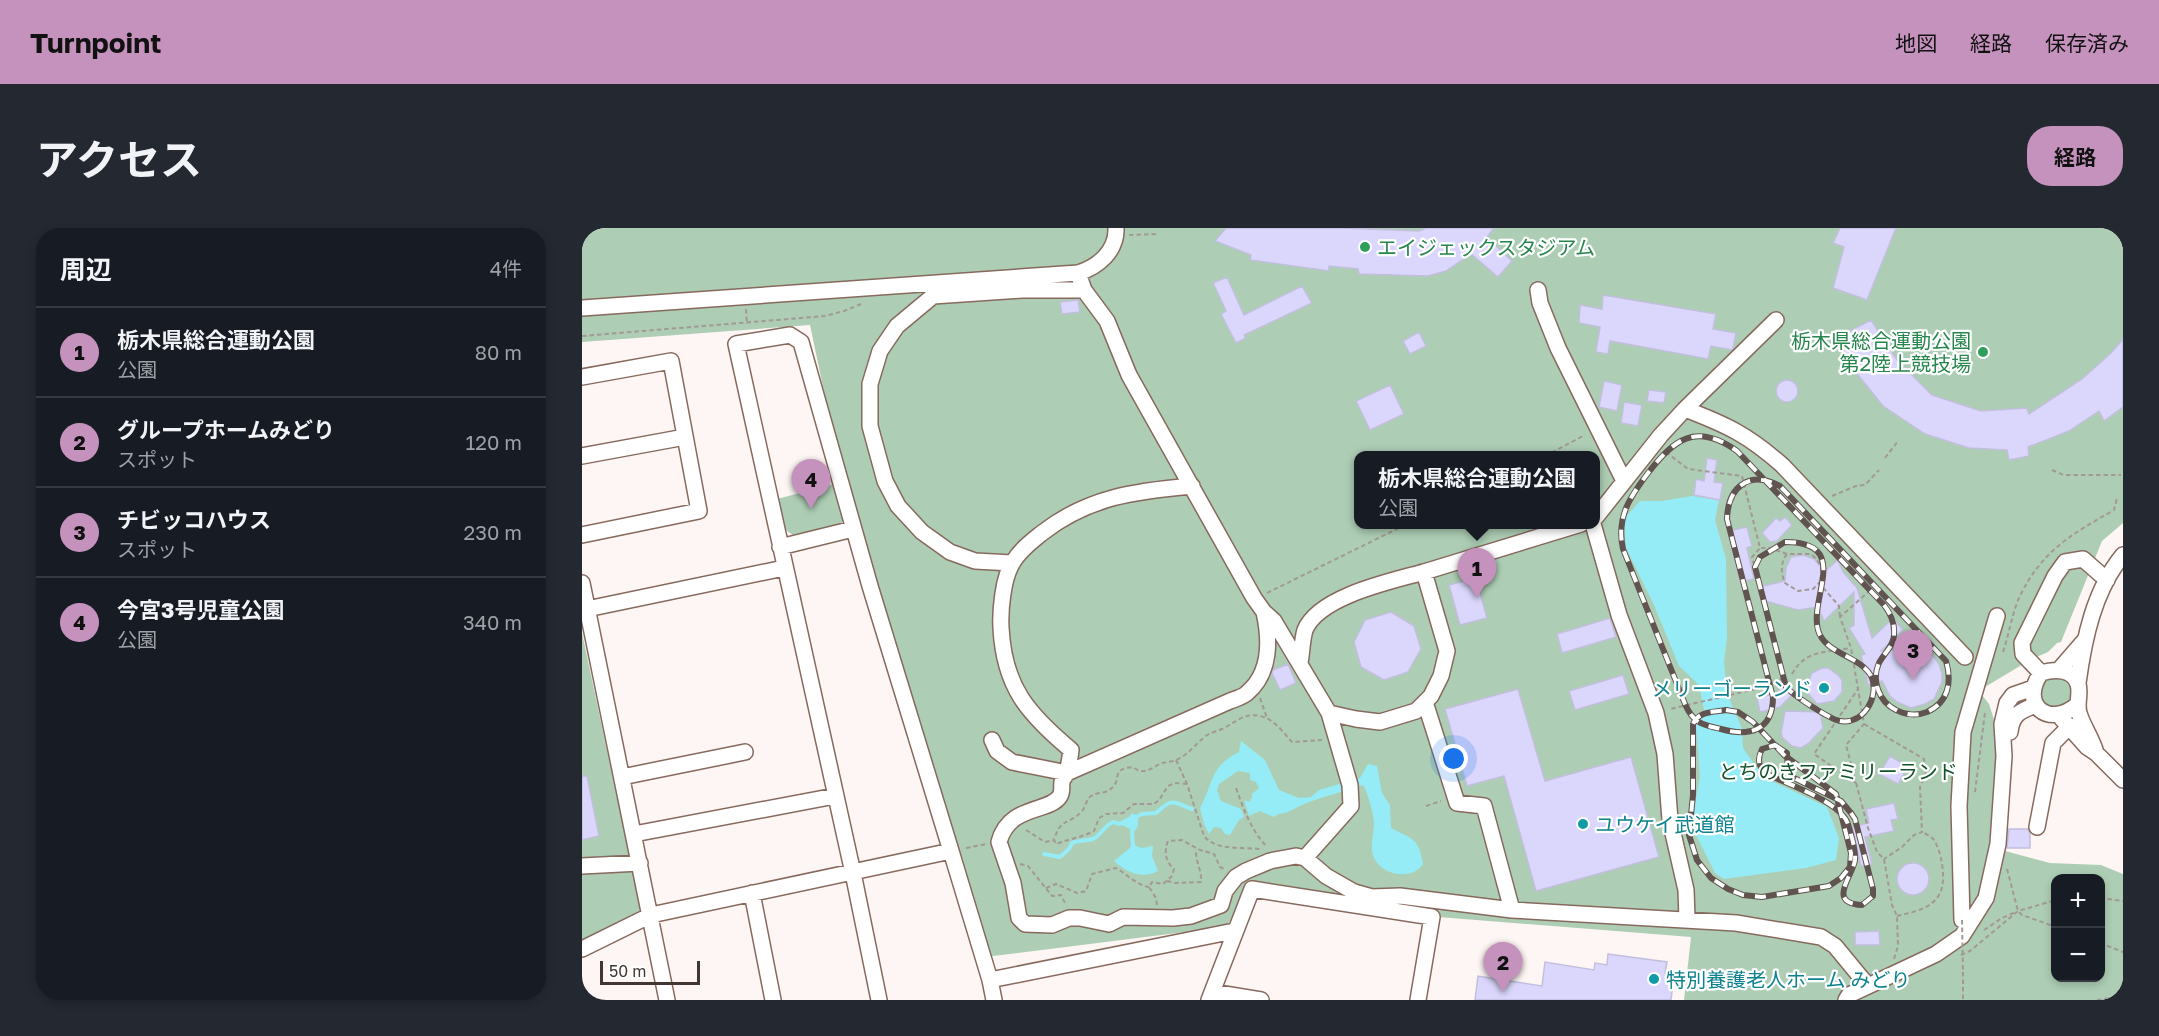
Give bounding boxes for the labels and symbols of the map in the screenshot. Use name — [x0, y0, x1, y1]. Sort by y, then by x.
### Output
place label: エイジェックスタジアム — [1377, 235, 1595, 259]
marker: エイジェックスタジアム — [1358, 240, 1372, 254]
place label: 栃木県総合運動公園 第2陸上競技場 — [1791, 328, 1971, 375]
marker: 栃木県総合運動公園 第2陸上競技場 — [1976, 345, 1990, 359]
pin: 4 — [792, 460, 830, 509]
pin: 1 — [1458, 548, 1496, 598]
pin: 3 — [1894, 630, 1932, 680]
place label: メリーゴーランド — [1652, 676, 1812, 700]
marker: メリーゴーランド — [1817, 681, 1831, 695]
your location — [1439, 744, 1468, 773]
park label: とちのきファミリーランド — [1718, 759, 1958, 783]
place label: ユウケイ武道館 — [1595, 812, 1735, 836]
marker: ユウケイ武道館 — [1576, 817, 1590, 831]
pin: 2 — [1484, 942, 1522, 992]
scale bar — [600, 958, 700, 986]
place label: 特別養護老人ホーム みどり — [1666, 967, 1910, 991]
marker: 特別養護老人ホーム みどり — [1647, 972, 1661, 986]

